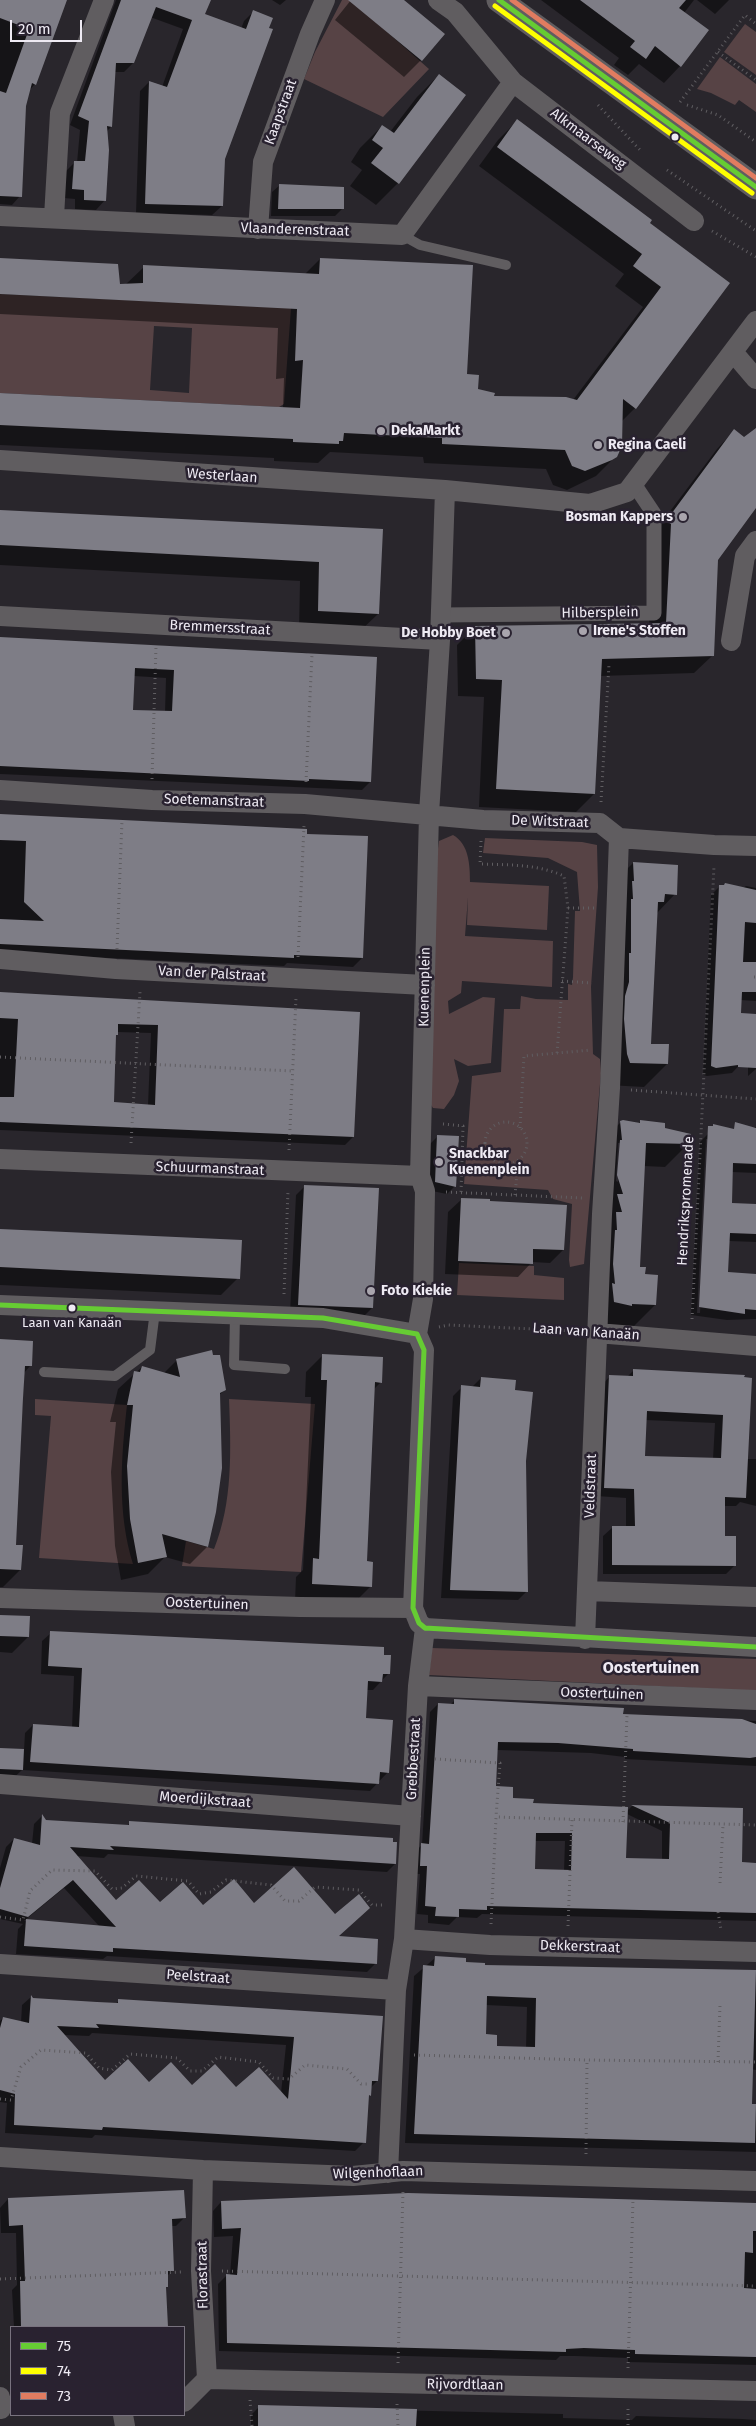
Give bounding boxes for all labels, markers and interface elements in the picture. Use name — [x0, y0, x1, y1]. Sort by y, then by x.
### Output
scale bar — [12, 10, 85, 42]
text: 20 m — [18, 20, 51, 38]
street label: Kaapstraat — [261, 77, 301, 147]
street label: Alkmaarseweg — [547, 105, 629, 173]
unlabelled marker — [670, 132, 680, 142]
street label: Vlaanderenstraat — [240, 220, 350, 240]
place label: DekaMarkt — [391, 423, 460, 439]
marker: DekaMarkt — [375, 425, 387, 437]
place label: Regina Caeli — [608, 437, 686, 453]
marker: Regina Caeli — [592, 439, 604, 451]
street label: Westerlaan — [186, 465, 258, 487]
place label: Bosman Kappers — [565, 509, 673, 525]
marker: Bosman Kappers — [677, 511, 689, 523]
street label: Hilbersplein — [561, 604, 639, 622]
street label: Bremmersstraat — [169, 617, 271, 639]
place label: Irene's Stoffen — [593, 623, 686, 639]
place label: De Hobby Boet — [401, 625, 496, 641]
marker: Irene's Stoffen — [577, 625, 589, 637]
marker: De Hobby Boet — [500, 627, 512, 639]
street label: Soetemanstraat — [164, 791, 264, 811]
street label: De Witstraat — [511, 812, 589, 832]
street label: Kuenenplein — [416, 947, 434, 1027]
street label: Van der Palstraat — [158, 963, 266, 985]
street label: Hendrikspromenade — [674, 1136, 698, 1266]
place label: Snackbar Kuenenplein — [449, 1146, 529, 1178]
marker: Snackbar Kuenenplein — [433, 1156, 445, 1168]
street label: Schuurmanstraat — [155, 1159, 265, 1179]
place label: Foto Kiekie — [381, 1283, 452, 1299]
marker: Foto Kiekie — [365, 1285, 377, 1297]
marker: Laan van Kanaän — [67, 1303, 77, 1313]
place label: Laan van Kanaän — [22, 1315, 122, 1331]
street label: Laan van Kanaän — [532, 1320, 640, 1344]
street label: Veldstraat — [581, 1454, 601, 1518]
street label: Oostertuinen — [165, 1594, 249, 1614]
district label: Oostertuinen — [603, 1659, 699, 1679]
street label: Oostertuinen — [560, 1684, 644, 1704]
street label: Grebbestraat — [403, 1717, 425, 1801]
street label: Moerdijkstraat — [159, 1788, 251, 1812]
street label: Dekkerstraat — [540, 1937, 620, 1957]
street label: Peelstraat — [166, 1966, 230, 1988]
street label: Wilgenhoflaan — [333, 2163, 423, 2183]
street label: Florastraat — [194, 2241, 212, 2309]
legend — [10, 2326, 185, 2416]
text: 75 — [57, 2337, 71, 2355]
text: 74 — [57, 2362, 71, 2380]
street label: Rijvordtlaan — [426, 2376, 504, 2394]
text: 73 — [57, 2387, 71, 2405]

